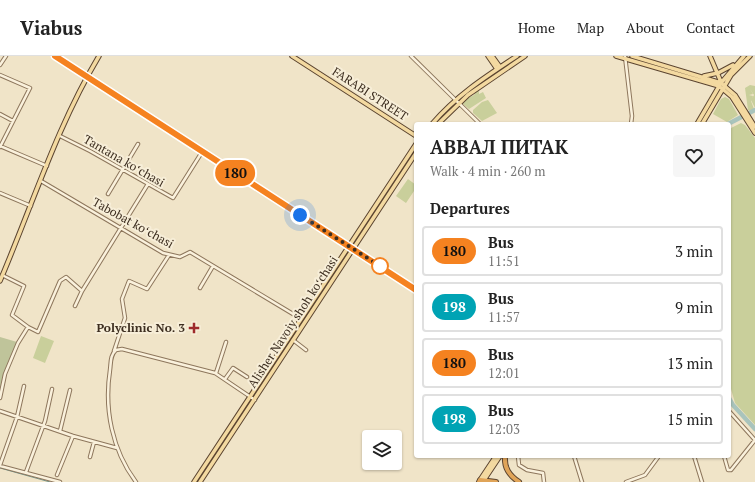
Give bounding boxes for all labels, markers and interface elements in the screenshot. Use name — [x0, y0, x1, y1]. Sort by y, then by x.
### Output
text: Viabus — [20, 15, 82, 40]
text: Home — [518, 18, 555, 37]
text: Map — [577, 18, 604, 37]
text: About — [626, 18, 664, 37]
text: Contact — [686, 18, 735, 37]
street label: FARABI STREET — [330, 64, 411, 124]
street label: Tantana koʻchasi — [81, 131, 168, 190]
text: АВВАЛ ПИТАК — [430, 134, 568, 159]
button: heart — [673, 135, 715, 177]
line badge: 180 — [212, 160, 258, 186]
text: Walk · 4 min · 260 m — [430, 162, 545, 180]
text: 180 — [223, 163, 247, 182]
street label: Tabobat koʻchasi — [90, 194, 177, 251]
text: Departures — [430, 198, 510, 218]
your location — [290, 205, 310, 225]
text: Bus — [488, 232, 514, 252]
text: 180 — [442, 241, 466, 260]
text: 3 min — [675, 241, 713, 261]
text: 11:51 — [488, 252, 520, 270]
street label: Alisher Navoiy shoh koʻchasi — [244, 253, 341, 390]
unlabelled marker — [371, 257, 389, 275]
text: Bus — [488, 288, 514, 308]
text: 198 — [442, 297, 466, 316]
text: 9 min — [675, 297, 713, 317]
text: 11:57 — [488, 308, 520, 326]
place label: Polyclinic No. 3 — [96, 320, 185, 335]
marker: Polyclinic No. 3 — [188, 322, 200, 334]
text: Bus — [488, 344, 514, 364]
text: 180 — [442, 353, 466, 372]
text: 13 min — [667, 353, 713, 373]
text: 12:01 — [488, 364, 520, 382]
text: Bus — [488, 400, 514, 420]
text: 198 — [442, 409, 466, 428]
text: 15 min — [667, 409, 713, 429]
text: 12:03 — [488, 420, 520, 438]
map controls — [362, 430, 402, 470]
button: layers — [362, 430, 402, 470]

